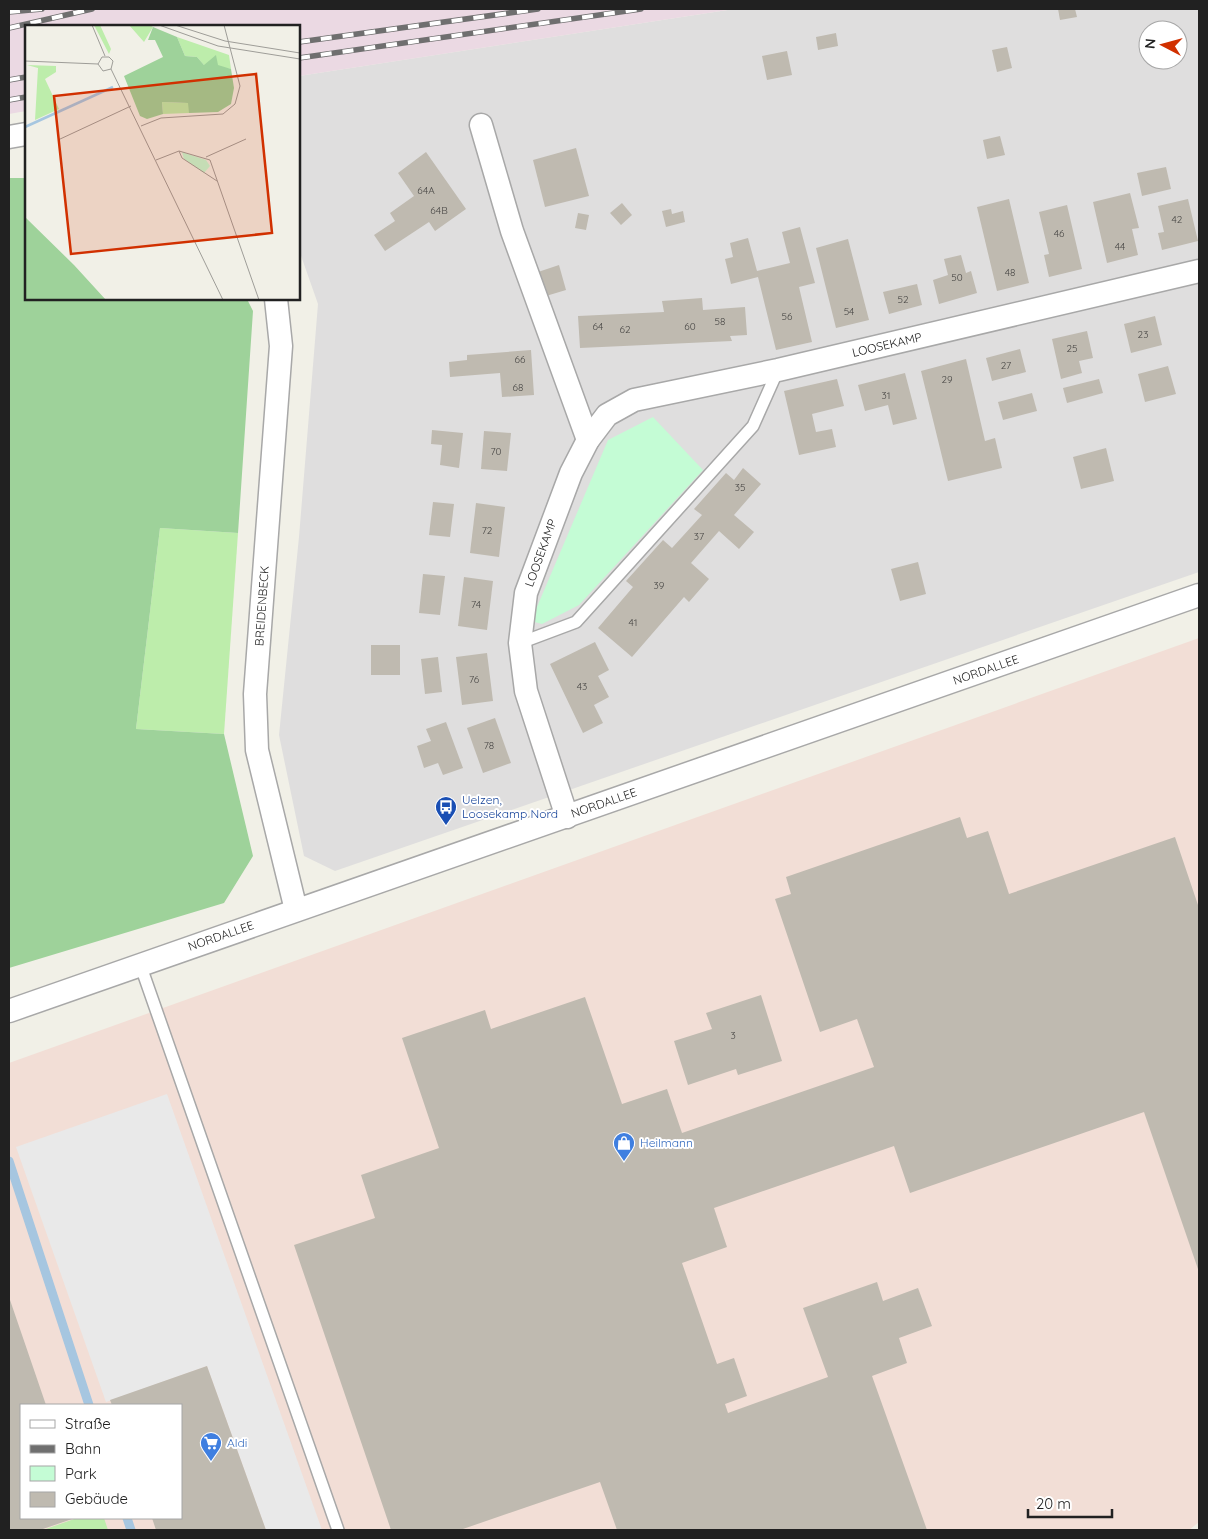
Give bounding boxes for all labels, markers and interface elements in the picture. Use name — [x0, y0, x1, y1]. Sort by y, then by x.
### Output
north arrow — [1138, 20, 1188, 70]
inset map — [25, 25, 300, 300]
text: N — [1141, 38, 1160, 50]
house number: 64A — [417, 184, 435, 197]
house number: 64B — [430, 204, 448, 217]
house number: 42 — [1172, 213, 1183, 226]
house number: 46 — [1054, 227, 1065, 240]
house number: 44 — [1115, 240, 1125, 253]
house number: 48 — [1005, 266, 1015, 279]
house number: 50 — [951, 271, 963, 284]
house number: 52 — [898, 293, 909, 306]
house number: 54 — [844, 305, 854, 318]
house number: 56 — [782, 310, 793, 323]
house number: 58 — [715, 315, 725, 328]
house number: 64 — [593, 320, 603, 333]
house number: 60 — [684, 320, 696, 333]
house number: 62 — [620, 323, 631, 336]
house number: 23 — [1138, 328, 1148, 341]
street label: LOOSEKAMP — [851, 329, 923, 360]
house number: 25 — [1067, 342, 1078, 355]
house number: 66 — [515, 353, 526, 366]
house number: 27 — [1001, 359, 1011, 372]
house number: 29 — [941, 373, 953, 386]
house number: 68 — [513, 381, 523, 394]
house number: 31 — [882, 389, 890, 402]
house number: 70 — [490, 445, 502, 458]
house number: 35 — [735, 481, 745, 494]
street label: LOOSEKAMP — [521, 517, 560, 589]
house number: 72 — [482, 524, 493, 537]
house number: 37 — [694, 530, 704, 543]
street label: BREIDENBECK — [251, 565, 272, 647]
house number: 39 — [654, 579, 665, 592]
house number: 74 — [471, 598, 481, 611]
house number: 41 — [629, 616, 637, 629]
street label: NORDALLEE — [951, 651, 1021, 688]
house number: 76 — [469, 673, 480, 686]
house number: 43 — [577, 680, 587, 693]
house number: 78 — [484, 739, 494, 752]
street label: NORDALLEE — [569, 784, 639, 821]
place label: Uelzen, Loosekamp Nord — [462, 792, 558, 821]
bus stop icon: Uelzen, Loosekamp Nord — [434, 795, 458, 826]
street label: NORDALLEE — [186, 917, 256, 954]
house number: 3 — [730, 1029, 736, 1042]
shop icon: Heilmann — [612, 1131, 636, 1162]
place label: Heilmann — [640, 1135, 693, 1150]
legend — [20, 1404, 182, 1519]
text: Straße — [65, 1414, 111, 1433]
supermarket icon: Aldi — [199, 1431, 223, 1462]
place label: Aldi — [227, 1435, 247, 1450]
text: Bahn — [65, 1439, 101, 1458]
text: Park — [65, 1464, 97, 1483]
scale bar — [1028, 1486, 1112, 1518]
text: Gebäude — [65, 1489, 128, 1508]
text: 20 m — [1036, 1494, 1071, 1513]

